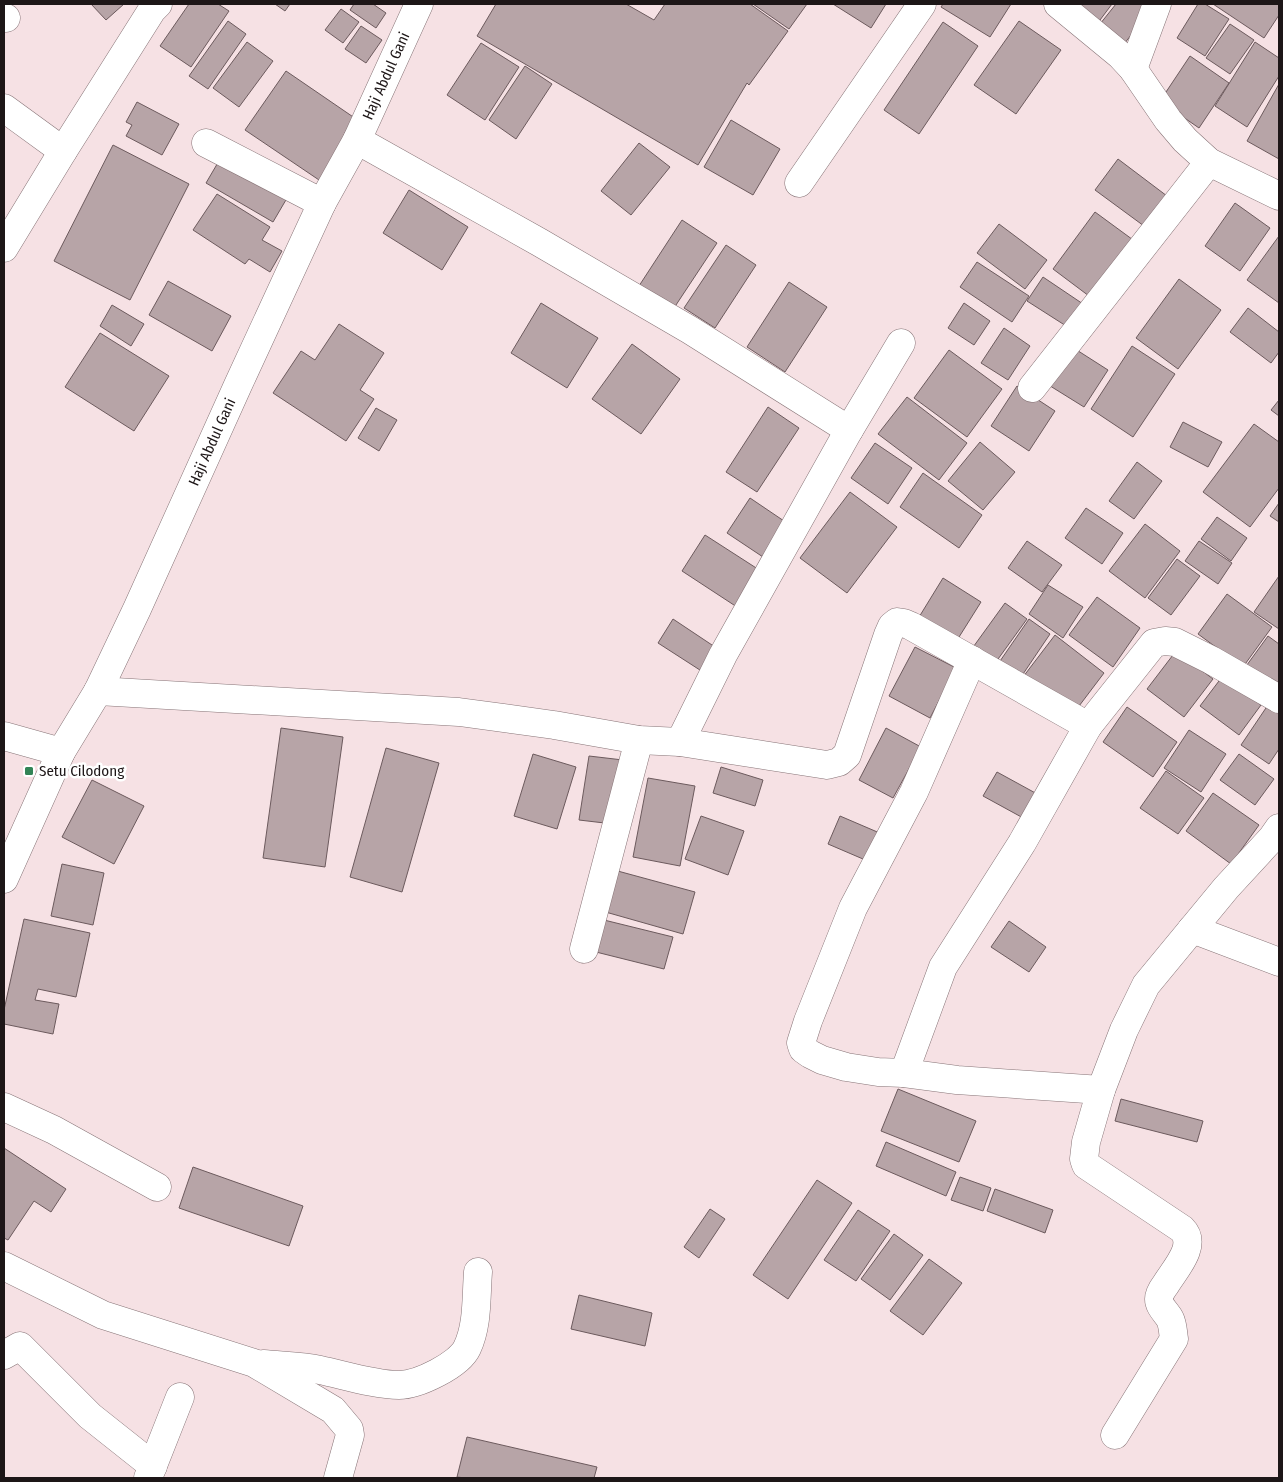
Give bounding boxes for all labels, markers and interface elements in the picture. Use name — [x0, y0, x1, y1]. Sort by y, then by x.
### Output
street label: Haji Abdul Gani — [359, 29, 413, 123]
street label: Haji Abdul Gani — [185, 395, 239, 489]
place label: Setu Cilodong — [39, 762, 124, 780]
marker: Setu Cilodong — [23, 765, 35, 777]

